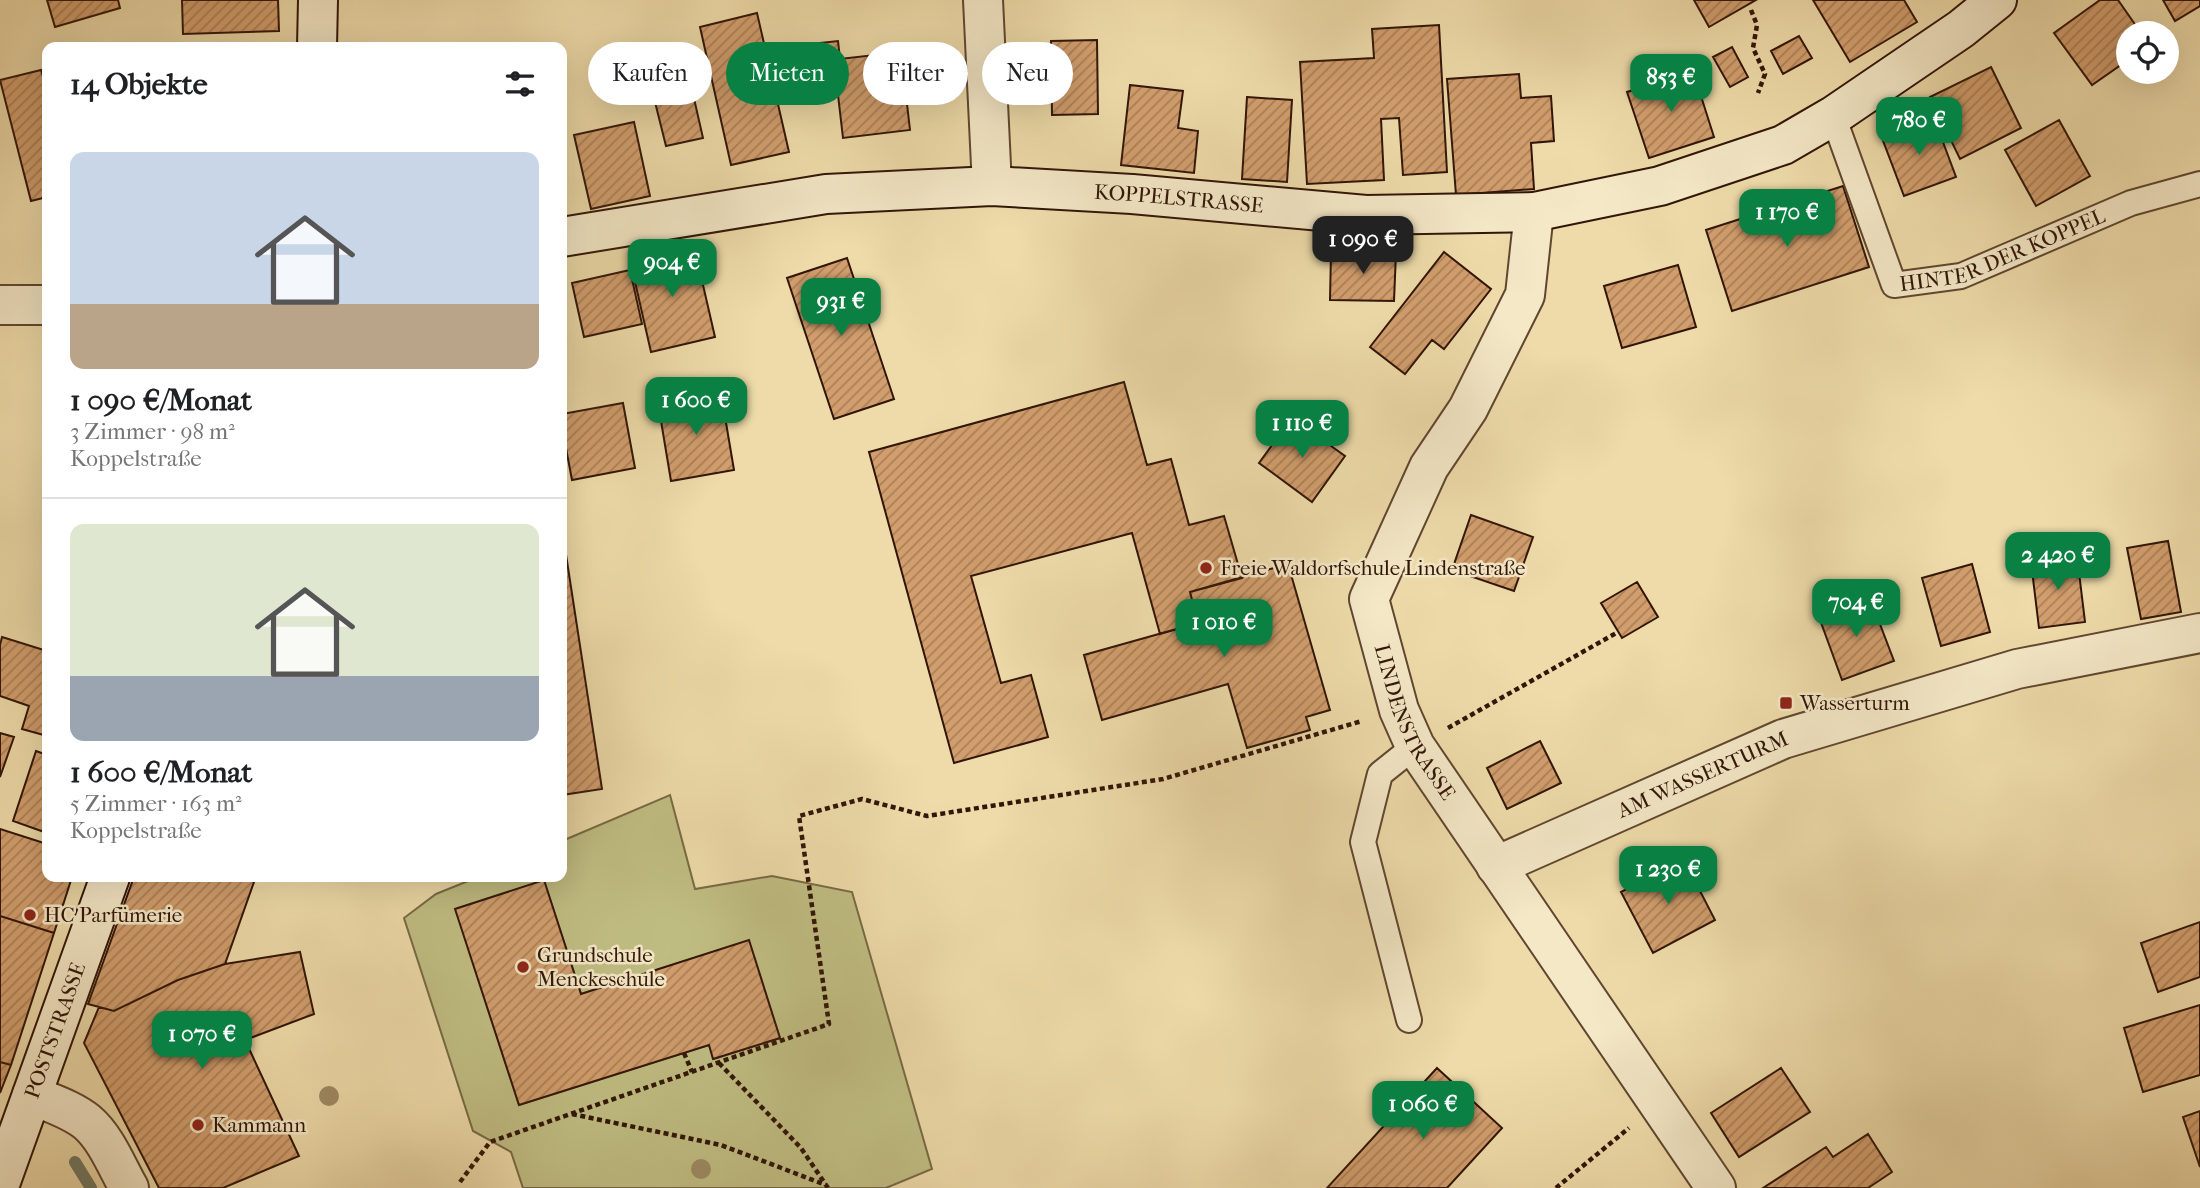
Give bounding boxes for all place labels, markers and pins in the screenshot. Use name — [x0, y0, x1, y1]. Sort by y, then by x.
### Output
pin: 853 € — [1622, 54, 1720, 114]
pin: 780 € — [1870, 97, 1968, 157]
pin: 1 170 € — [1722, 190, 1852, 249]
pin: 1 090 € — [1298, 216, 1428, 276]
pin: 904 € — [623, 240, 721, 299]
pin: 931 € — [792, 278, 890, 338]
pin: 1 600 € — [631, 378, 761, 437]
pin: 1 110 € — [1237, 400, 1367, 460]
pin: 2 420 € — [1993, 532, 2123, 592]
place label: Freie Waldorfschule Lindenstraße — [1220, 556, 1525, 580]
marker: Freie Waldorfschule Lindenstraße — [1198, 560, 1214, 576]
pin: 704 € — [1807, 580, 1905, 639]
pin: 1 010 € — [1159, 600, 1289, 659]
place label: Wasserturm — [1799, 691, 1910, 715]
marker: Wasserturm — [1778, 695, 1794, 711]
pin: 1 230 € — [1603, 846, 1733, 906]
place label: HC Parfümerie — [44, 903, 182, 927]
marker: HC Parfümerie — [22, 907, 38, 923]
place label: Grundschule Menckeschule — [537, 943, 665, 991]
marker: Grundschule Menckeschule — [515, 959, 531, 975]
pin: 1 070 € — [137, 1012, 267, 1071]
pin: 1 060 € — [1358, 1082, 1488, 1141]
place label: Kammann — [212, 1113, 306, 1137]
marker: Kammann — [190, 1117, 206, 1133]

